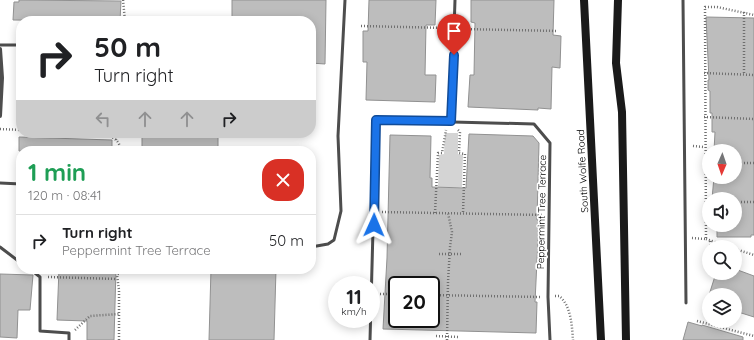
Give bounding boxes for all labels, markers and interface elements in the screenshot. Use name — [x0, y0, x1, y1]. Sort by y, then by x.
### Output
pin — [437, 14, 471, 55]
icon: arrive — [443, 20, 465, 42]
text: 50 m — [94, 29, 161, 64]
icon: right — [28, 32, 80, 84]
text: Turn right — [94, 64, 174, 87]
icon: left — [92, 108, 114, 130]
icon: ahead — [134, 108, 156, 130]
icon: ahead — [176, 108, 198, 130]
icon: right — [218, 108, 240, 130]
street label: South Wolfe Road — [574, 129, 591, 213]
north arrow — [702, 144, 742, 184]
map controls — [702, 144, 742, 328]
street label: Peppermint Tree Terrace — [534, 154, 549, 269]
text: 1 min — [28, 157, 86, 187]
button: close — [262, 159, 304, 201]
text: 120 m · 08:41 — [28, 187, 102, 203]
button: sound — [702, 192, 742, 232]
position arrow — [353, 204, 395, 246]
text: Turn right — [62, 223, 133, 242]
icon: right — [28, 230, 50, 252]
text: 50 m — [269, 231, 304, 250]
button: search — [702, 240, 742, 280]
text: Peppermint Tree Terrace — [62, 242, 211, 258]
speed limit sign: 20 — [388, 276, 440, 328]
text: 11 — [346, 284, 362, 309]
button: layers — [702, 288, 742, 328]
text: km/h — [341, 305, 367, 318]

